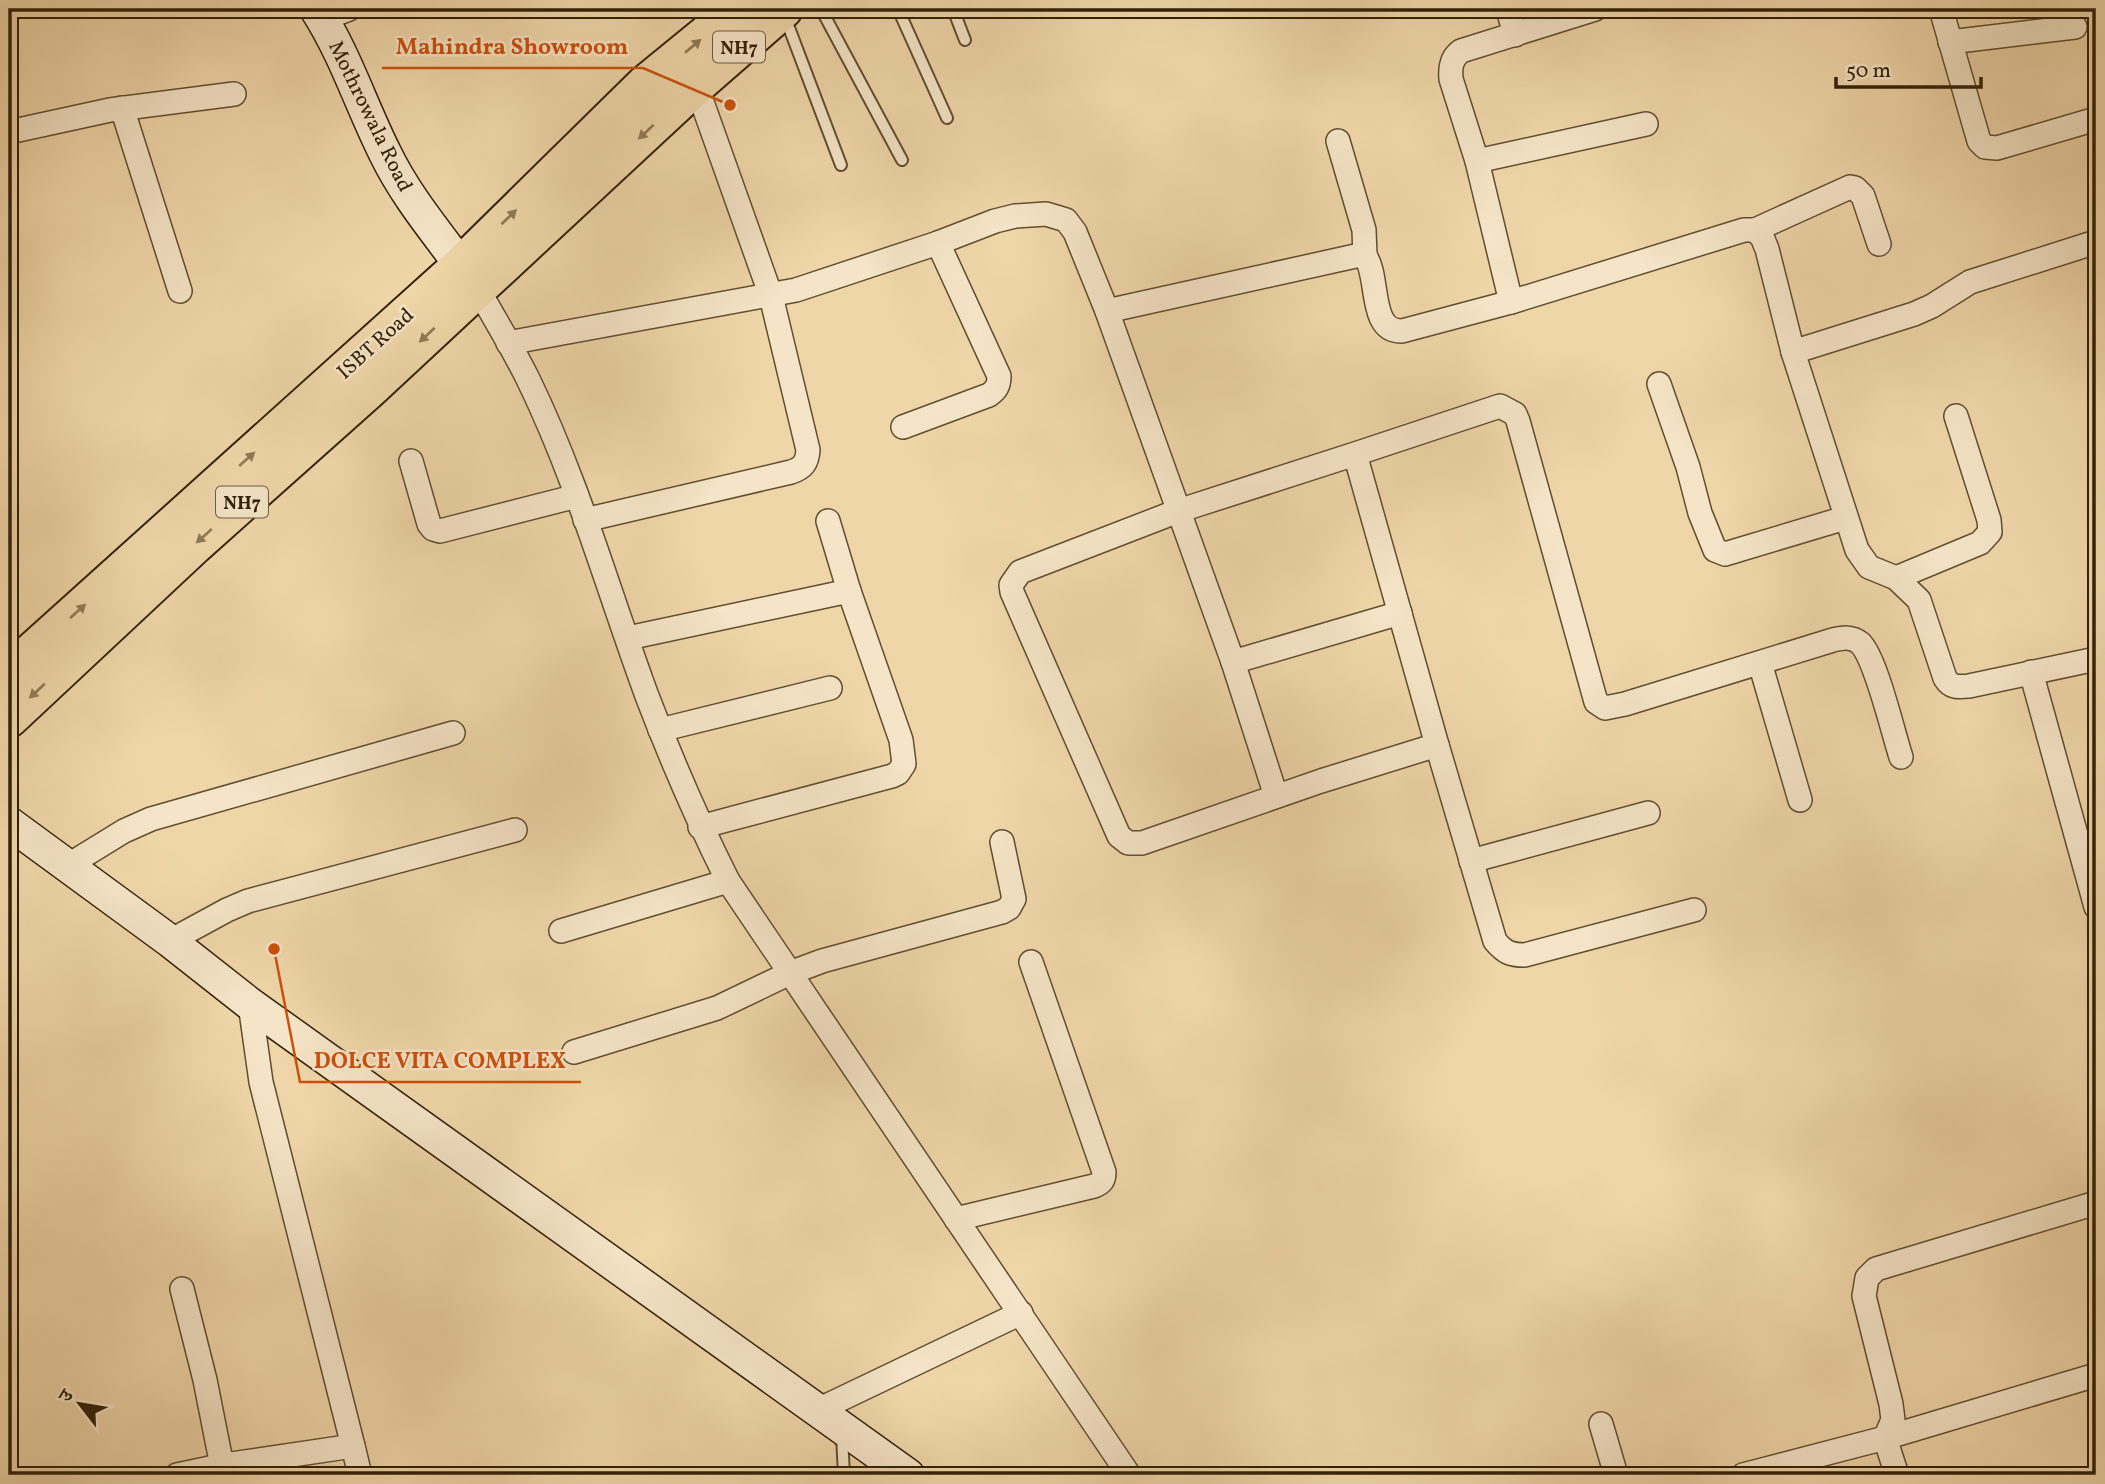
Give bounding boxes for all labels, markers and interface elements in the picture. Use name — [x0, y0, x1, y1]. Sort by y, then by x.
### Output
callout: Mahindra Showroom — [382, 24, 643, 68]
text: Mahindra Showroom — [396, 32, 628, 64]
road number: NH7 — [713, 32, 765, 62]
street label: Mothrowala Road — [320, 36, 419, 197]
one-way arrow — [684, 38, 702, 53]
scale bar — [1836, 46, 1981, 90]
text: 50 m — [1846, 57, 1891, 86]
one-way arrow — [638, 123, 655, 139]
one-way arrow — [500, 210, 517, 226]
street label: ISBT Road — [331, 302, 421, 387]
one-way arrow — [419, 327, 436, 343]
one-way arrow — [238, 451, 256, 467]
road number: NH7 — [216, 486, 268, 517]
one-way arrow — [195, 528, 212, 544]
one-way arrow — [69, 603, 87, 619]
one-way arrow — [29, 683, 46, 699]
callout: DOLCE VITA COMPLEX — [300, 1038, 581, 1082]
text: DOLCE VITA COMPLEX — [314, 1046, 566, 1078]
north arrow — [46, 1368, 116, 1438]
text: उ — [52, 1384, 81, 1409]

